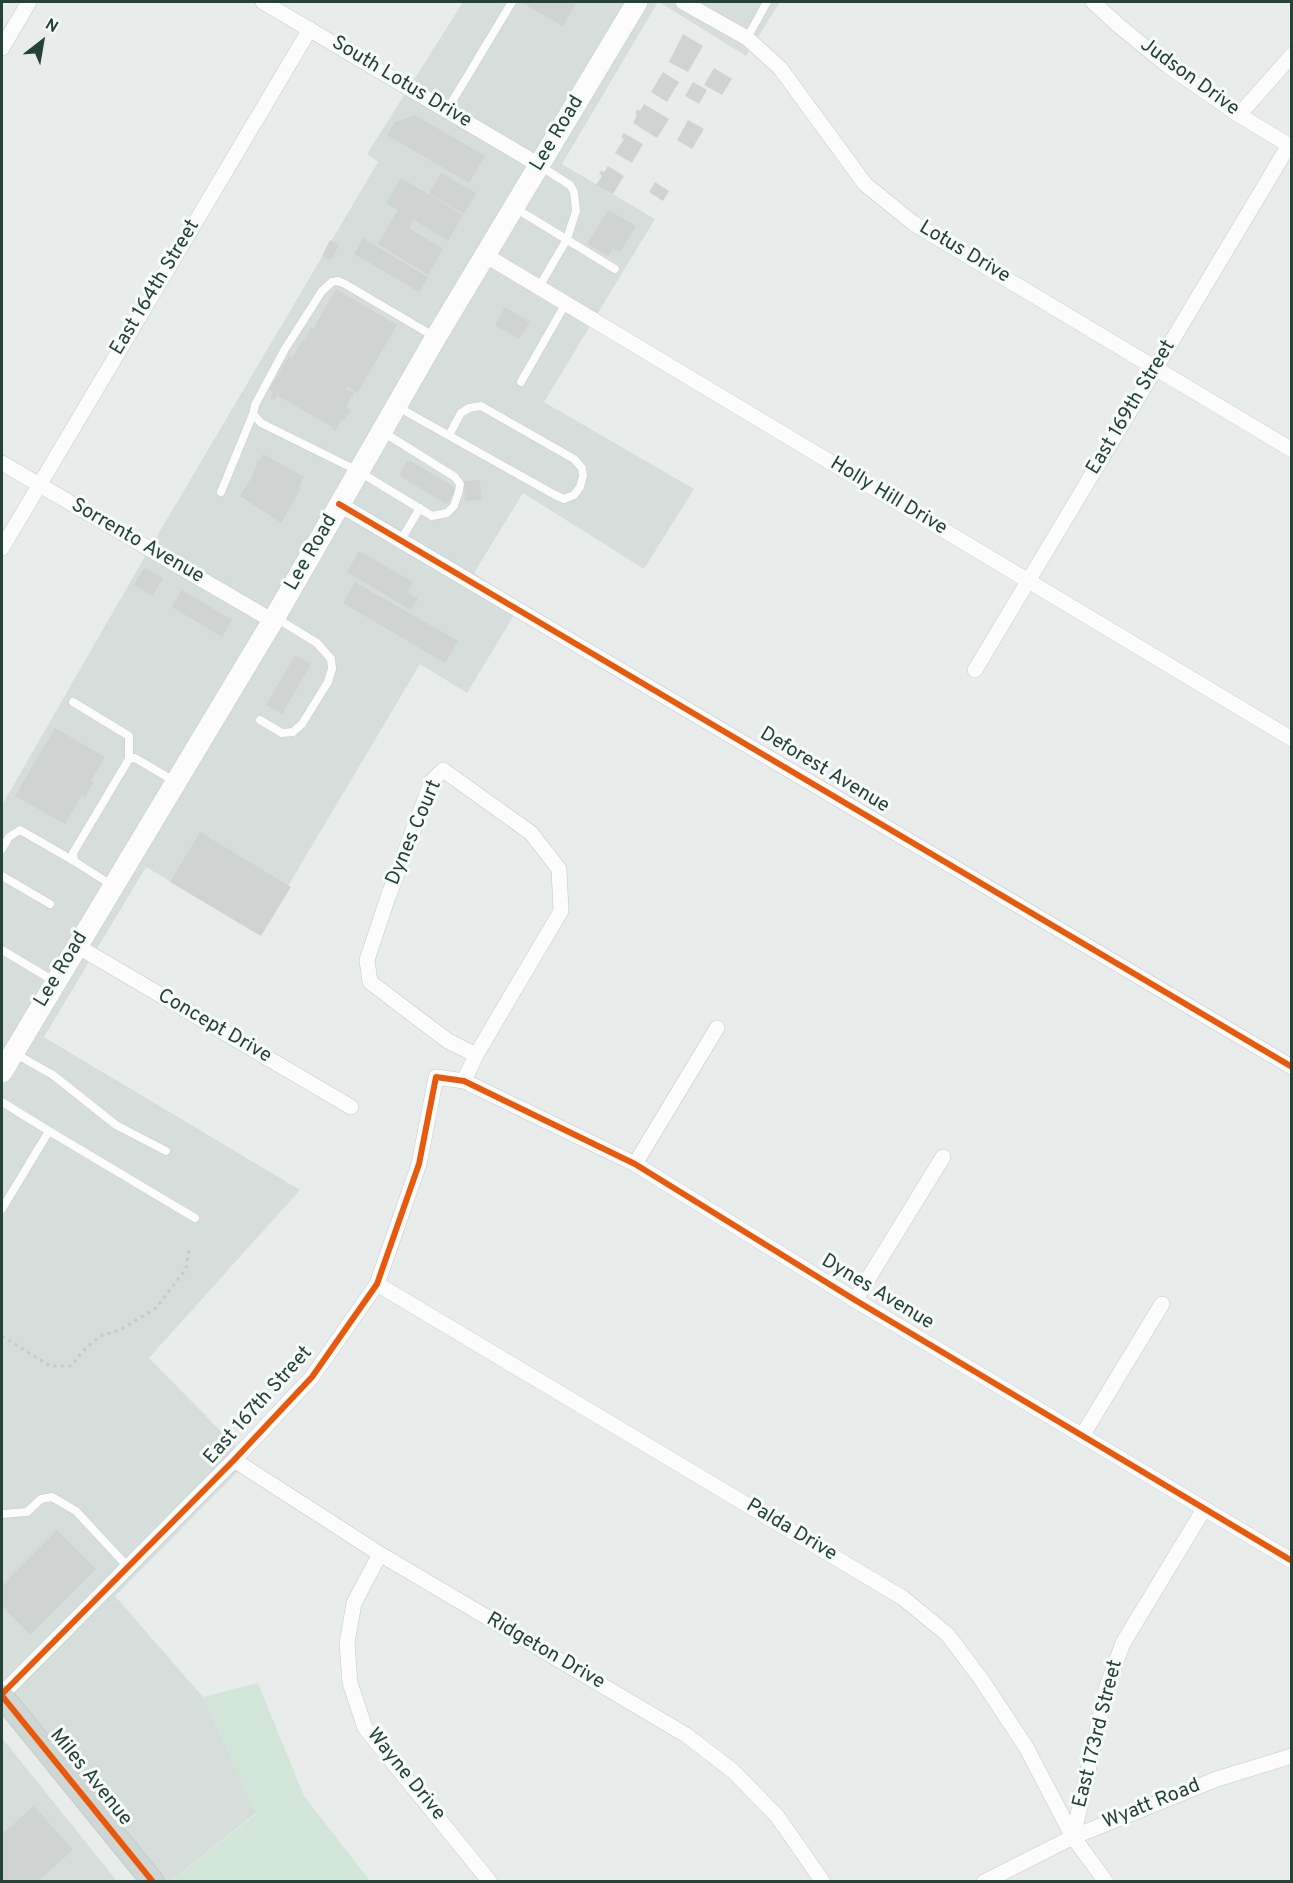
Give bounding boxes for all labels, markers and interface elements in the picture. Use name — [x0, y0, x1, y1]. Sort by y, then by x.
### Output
north arrow — [12, 12, 72, 72]
text: N — [41, 15, 61, 38]
street label: South Lotus Drive — [327, 32, 475, 134]
street label: Judson Drive — [1135, 34, 1243, 122]
street label: Lee Road — [526, 92, 590, 176]
street label: East 164th Street — [106, 216, 206, 360]
street label: Lotus Drive — [914, 216, 1014, 290]
street label: East 169th Street — [1082, 336, 1182, 480]
street label: Holly Hill Drive — [825, 453, 951, 541]
street label: Sorrento Avenue — [66, 494, 208, 590]
street label: Lee Road — [281, 511, 343, 595]
street label: Deforest Avenue — [755, 723, 893, 819]
street label: Dynes Court — [382, 777, 448, 889]
street label: Lee Road — [30, 928, 94, 1012]
street label: Concept Drive — [153, 985, 275, 1069]
street label: Dynes Avenue — [816, 1250, 938, 1336]
street label: East 167th Street — [200, 1342, 318, 1470]
street label: Palda Drive — [741, 1494, 841, 1568]
street label: Ridgeton Drive — [481, 1608, 609, 1696]
street label: East 173rd Street — [1069, 1658, 1129, 1810]
street label: Wayne Drive — [360, 1724, 450, 1826]
street label: Miles Avenue — [44, 1725, 136, 1831]
street label: Wyatt Road — [1100, 1775, 1204, 1835]

